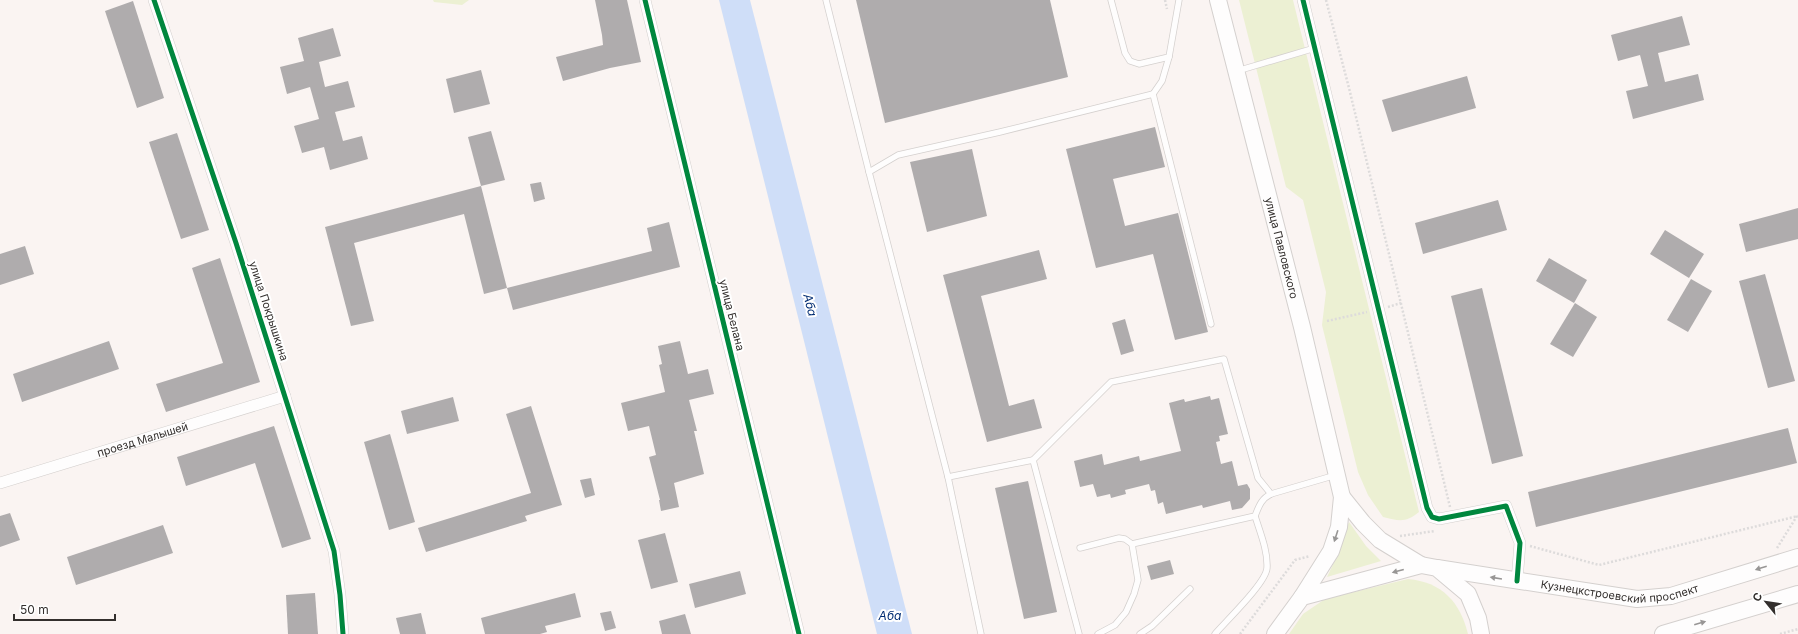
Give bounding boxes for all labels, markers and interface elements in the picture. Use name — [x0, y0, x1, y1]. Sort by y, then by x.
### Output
street label: улица Павловского — [1262, 196, 1302, 300]
street label: улица Покрышкина — [246, 259, 292, 363]
street label: улица Белана — [716, 278, 748, 352]
water label: Аба — [800, 291, 821, 318]
street label: проезд Малышей — [95, 419, 190, 460]
one-way arrow — [1333, 530, 1339, 542]
one-way arrow — [1754, 565, 1766, 571]
one-way arrow — [1392, 568, 1404, 574]
one-way arrow — [1490, 575, 1502, 581]
street label: Кузнецкстроевский проспект — [1540, 577, 1701, 606]
north arrow — [1746, 582, 1786, 622]
text: С — [1749, 590, 1765, 604]
scale bar — [14, 596, 115, 622]
text: 50 m — [20, 602, 49, 617]
water label: Аба — [878, 608, 901, 623]
one-way arrow — [1694, 620, 1706, 626]

